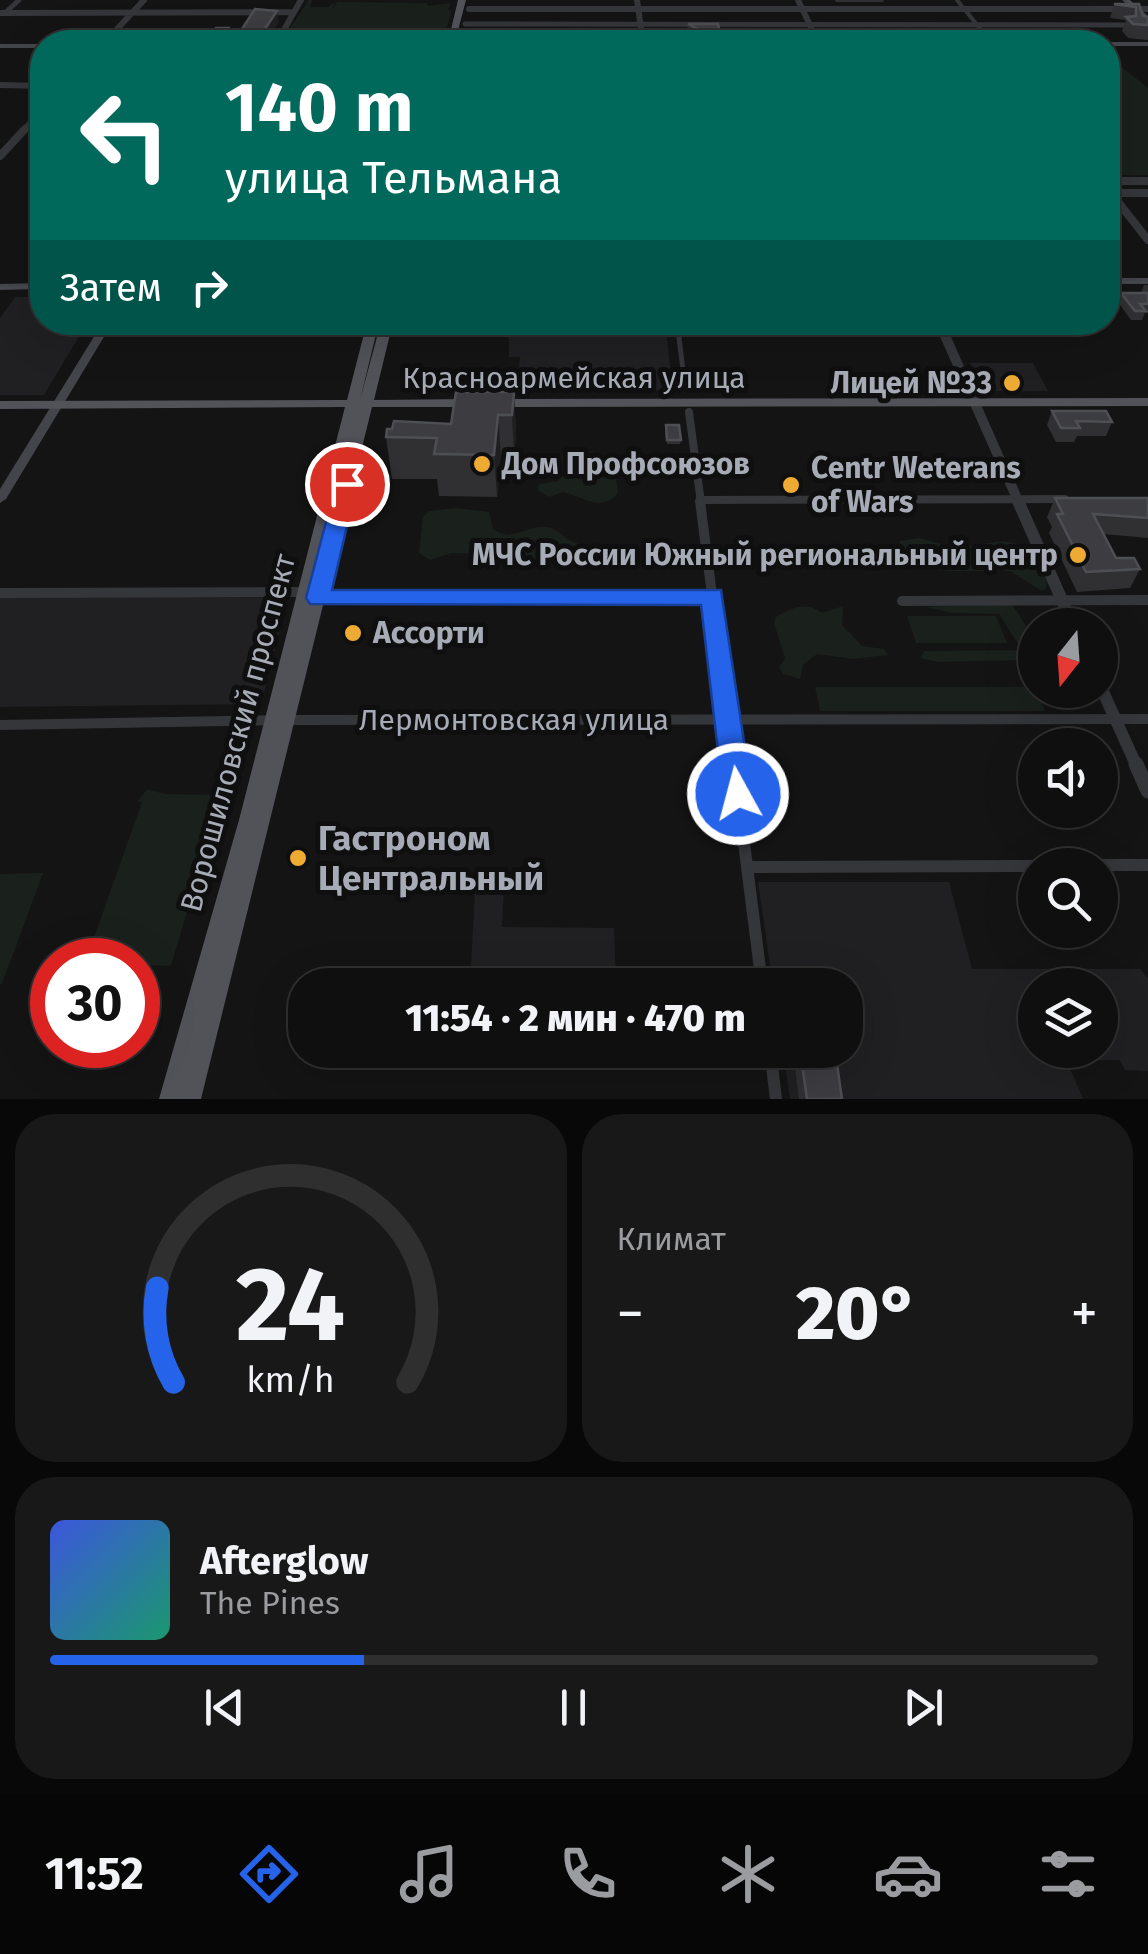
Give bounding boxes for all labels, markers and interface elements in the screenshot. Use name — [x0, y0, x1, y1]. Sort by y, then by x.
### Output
text: 140 m — [225, 66, 414, 150]
icon: left — [60, 70, 190, 200]
text: улица Тельмана — [225, 151, 562, 205]
icon: right — [182, 260, 237, 315]
text: Затем — [60, 265, 162, 311]
street label: Красноармейская улица — [402, 360, 746, 396]
place label: Лицей №33 — [831, 365, 992, 401]
marker: Лицей №33 — [1001, 372, 1023, 394]
pin — [305, 442, 390, 527]
place label: Дом Профсоюзов — [501, 446, 750, 482]
place label: Centr Weterans of Wars — [811, 450, 1021, 520]
marker: Дом Профсоюзов — [471, 453, 493, 475]
icon: arrive — [320, 457, 375, 512]
marker: Centr Weterans of Wars — [780, 474, 802, 496]
place label: МЧС России Южный региональный центр — [472, 537, 1058, 573]
marker: МЧС России Южный региональный центр — [1067, 544, 1089, 566]
street label: Ворошиловский проспект — [173, 550, 303, 916]
north arrow — [1018, 608, 1118, 708]
map controls — [1018, 608, 1118, 1068]
place label: Ассорти — [372, 615, 485, 651]
marker: Ассорти — [342, 622, 364, 644]
street label: Лермонтовская улица — [359, 702, 669, 738]
button: sound — [1018, 728, 1118, 828]
position arrow — [686, 742, 790, 846]
place label: Гастроном Центральный — [318, 817, 544, 899]
marker: Гастроном Центральный — [287, 847, 309, 869]
button: search — [1018, 848, 1118, 948]
speed limit sign: 30 — [30, 938, 160, 1068]
button: layers — [1018, 968, 1118, 1068]
text: 11:54 · 2 мин · 470 m — [405, 995, 746, 1041]
text: Климат — [617, 1220, 726, 1258]
text: 24 — [236, 1243, 346, 1368]
text: 20° — [796, 1269, 919, 1359]
text: − — [617, 1281, 644, 1347]
text: + — [1071, 1281, 1098, 1347]
text: km/h — [247, 1359, 335, 1401]
text: Afterglow — [200, 1538, 368, 1584]
text: The Pines — [200, 1584, 340, 1622]
icon: previous — [197, 1680, 252, 1735]
icon: pause — [546, 1680, 601, 1735]
icon: next — [896, 1680, 951, 1735]
icon: directions — [234, 1839, 304, 1909]
icon: music — [394, 1839, 464, 1909]
icon: phone — [553, 1839, 623, 1909]
icon: climate — [713, 1839, 783, 1909]
icon: car — [873, 1839, 943, 1909]
icon: filters — [1033, 1839, 1103, 1909]
text: 11:52 — [45, 1847, 144, 1901]

